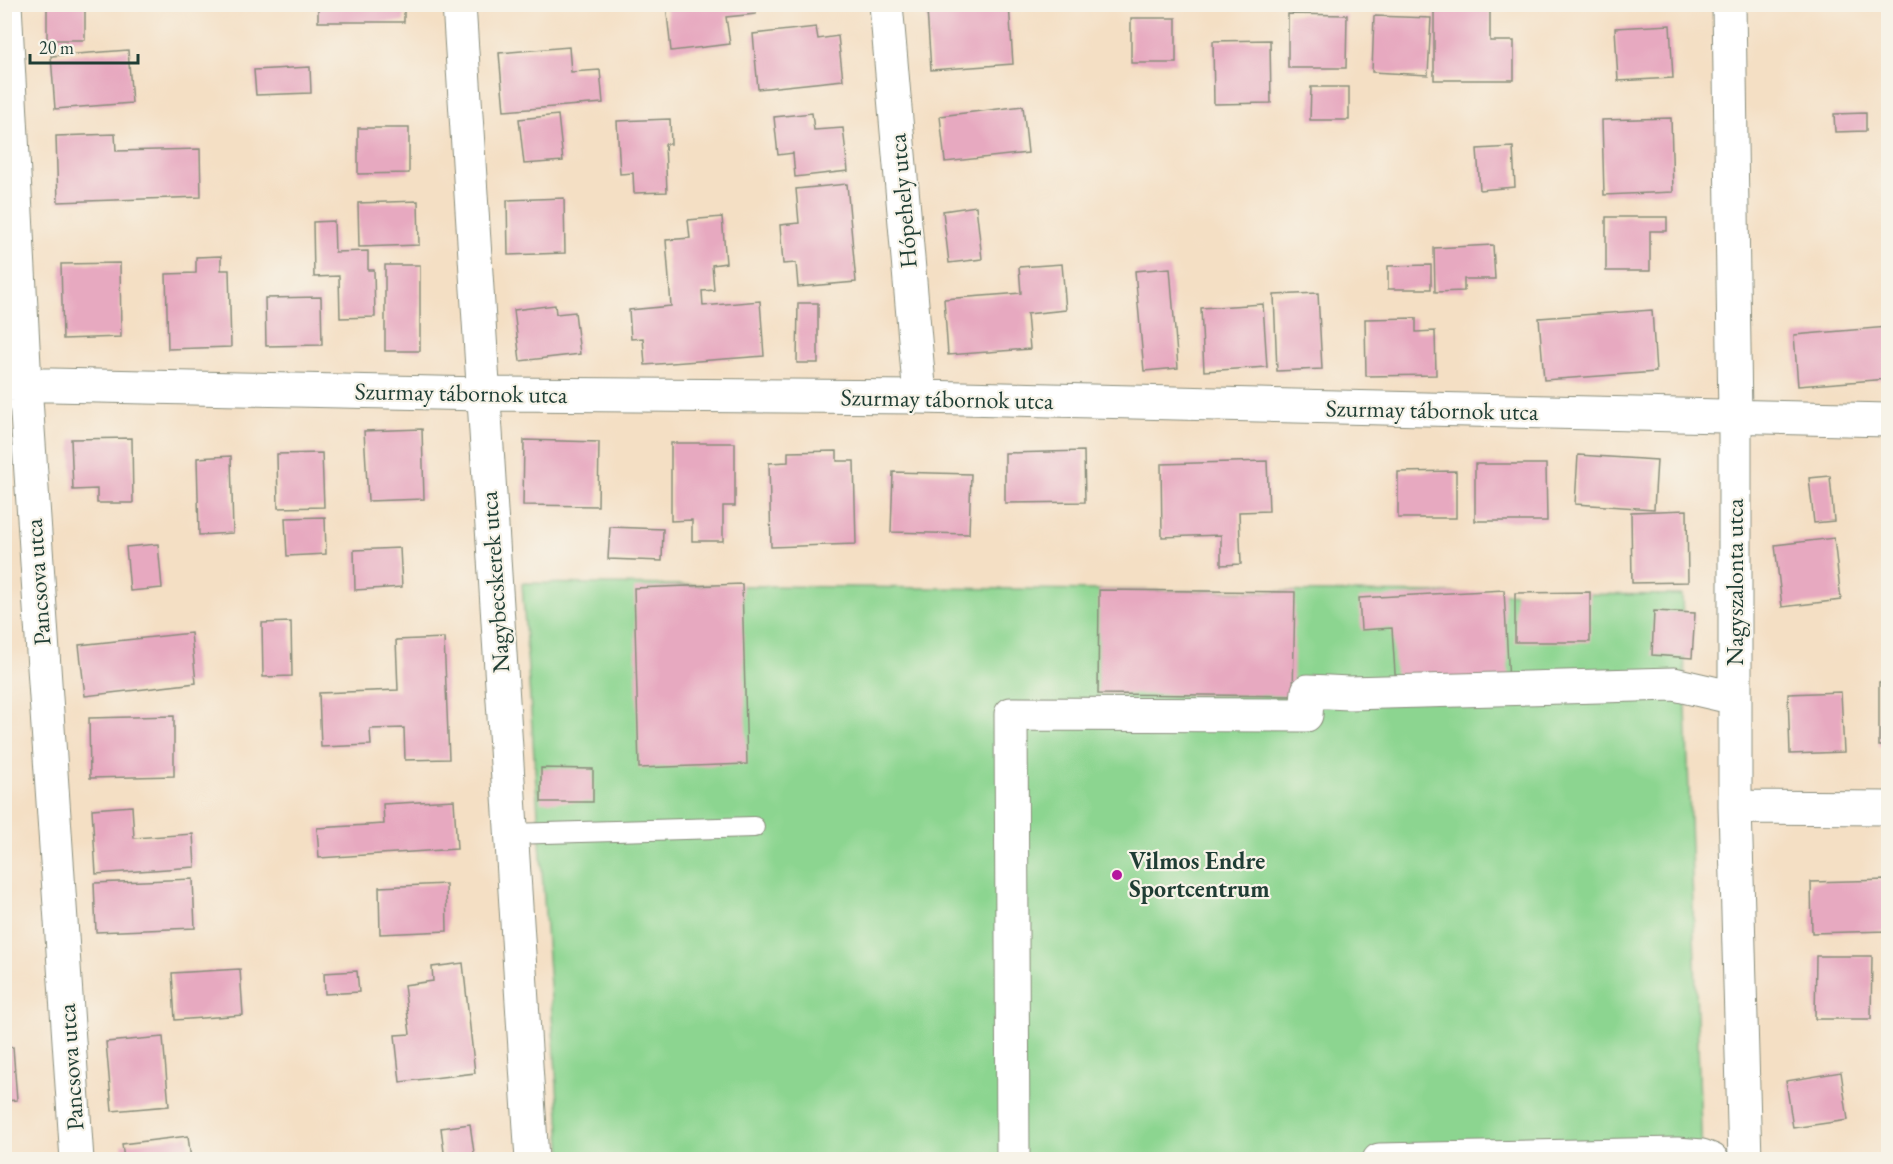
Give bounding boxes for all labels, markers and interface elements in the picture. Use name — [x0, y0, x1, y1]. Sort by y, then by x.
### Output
scale bar — [30, 27, 138, 65]
text: 20 m — [39, 36, 74, 59]
street label: Hópehely utca — [881, 132, 924, 270]
street label: Szurmay tábornok utca — [354, 375, 568, 410]
street label: Szurmay tábornok utca — [840, 381, 1054, 416]
street label: Szurmay tábornok utca — [1325, 392, 1539, 427]
street label: Nagybecskerek utca — [473, 490, 516, 674]
street label: Nagyszalonta utca — [1719, 498, 1750, 666]
street label: Pancsova utca — [18, 517, 57, 646]
place label: Vilmos Endre Sportcentrum — [1129, 845, 1270, 904]
marker: Vilmos Endre Sportcentrum — [1110, 868, 1124, 882]
street label: Pancsova utca — [51, 1002, 90, 1131]

